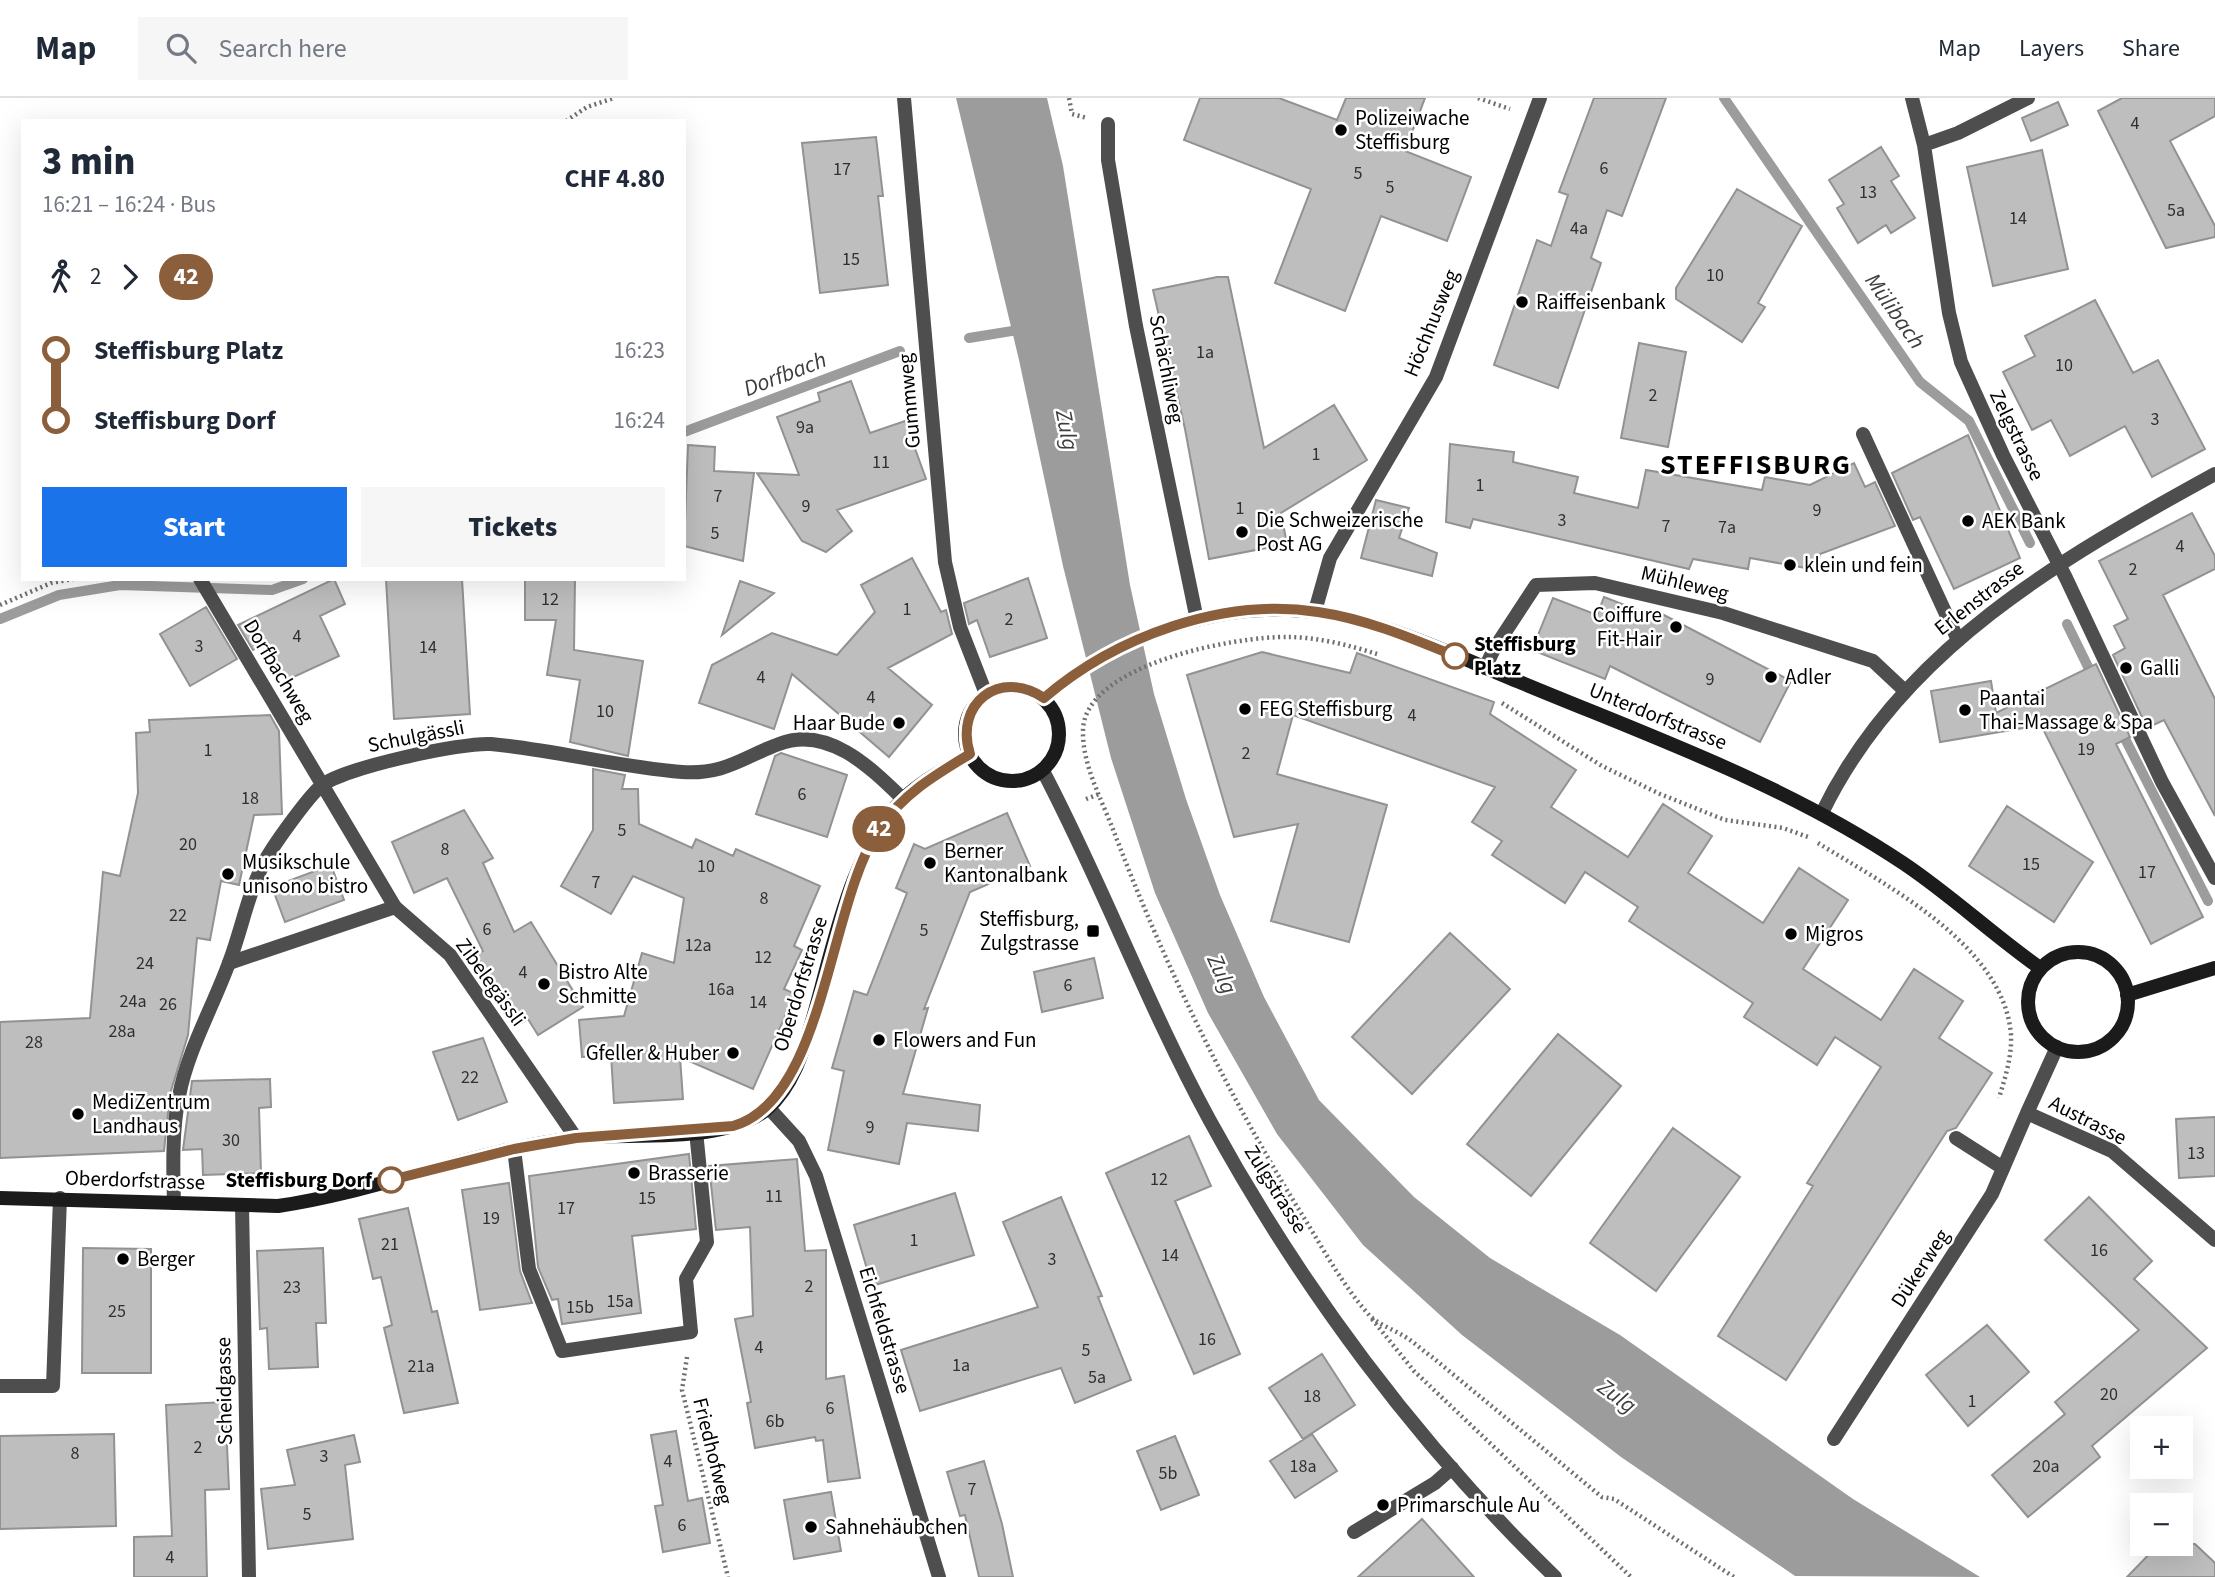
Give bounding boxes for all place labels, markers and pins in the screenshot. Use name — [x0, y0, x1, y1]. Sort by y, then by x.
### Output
place label: Polizeiwache Steffisburg — [1355, 103, 1469, 157]
marker: Polizeiwache Steffisburg — [1333, 122, 1349, 138]
place label: Raiffeisenbank — [1536, 287, 1666, 317]
marker: Raiffeisenbank — [1514, 294, 1530, 310]
place label: Die Schweizerische Post AG — [1256, 505, 1423, 559]
place label: AEK Bank — [1982, 506, 2066, 536]
marker: AEK Bank — [1960, 513, 1976, 529]
marker: Die Schweizerische Post AG — [1234, 524, 1250, 540]
place label: klein und fein — [1804, 550, 1923, 580]
marker: klein und fein — [1782, 557, 1798, 573]
place label: Coiffure Fit-Hair — [1592, 600, 1663, 654]
marker: Coiffure Fit-Hair — [1668, 619, 1684, 635]
place label: Steffisburg Platz — [1474, 629, 1576, 683]
marker: Steffisburg Platz — [1442, 643, 1468, 669]
place label: Galli — [2140, 653, 2179, 683]
marker: Galli — [2118, 660, 2134, 676]
place label: Adler — [1785, 662, 1832, 692]
marker: Adler — [1763, 669, 1779, 685]
place label: Paantai Thai-Massage & Spa — [1979, 683, 2153, 737]
place label: FEG Steffisburg — [1259, 694, 1393, 724]
marker: FEG Steffisburg — [1237, 701, 1253, 717]
marker: Paantai Thai-Massage & Spa — [1957, 702, 1973, 718]
place label: Haar Bude — [793, 708, 885, 738]
marker: Haar Bude — [891, 715, 907, 731]
place label: Berner Kantonalbank — [944, 836, 1068, 890]
place label: Musikschule unisono bistro — [242, 847, 368, 901]
marker: Berner Kantonalbank — [922, 855, 938, 871]
marker: Musikschule unisono bistro — [220, 866, 236, 882]
place label: Steffisburg, Zulgstrasse — [979, 904, 1079, 958]
place label: Migros — [1805, 919, 1863, 949]
marker: Steffisburg, Zulgstrasse — [1085, 923, 1101, 939]
marker: Migros — [1783, 926, 1799, 942]
place label: Bistro Alte Schmitte — [558, 957, 648, 1011]
marker: Bistro Alte Schmitte — [536, 976, 552, 992]
place label: Flowers and Fun — [893, 1025, 1037, 1055]
marker: Flowers and Fun — [871, 1032, 887, 1048]
place label: Gfeller & Huber — [586, 1038, 720, 1068]
marker: Gfeller & Huber — [725, 1045, 741, 1061]
place label: MediZentrum Landhaus — [92, 1087, 211, 1141]
marker: MediZentrum Landhaus — [70, 1106, 86, 1122]
place label: Brasserie — [648, 1158, 729, 1188]
place label: Steffisburg Dorf — [226, 1165, 373, 1195]
marker: Brasserie — [626, 1165, 642, 1181]
marker: Steffisburg Dorf — [378, 1167, 404, 1193]
place label: Berger — [137, 1244, 196, 1274]
marker: Berger — [115, 1251, 131, 1267]
place label: Primarschule Au — [1397, 1490, 1540, 1520]
marker: Primarschule Au — [1375, 1497, 1391, 1513]
place label: Sahnehäubchen — [825, 1512, 968, 1542]
marker: Sahnehäubchen — [803, 1519, 819, 1535]

